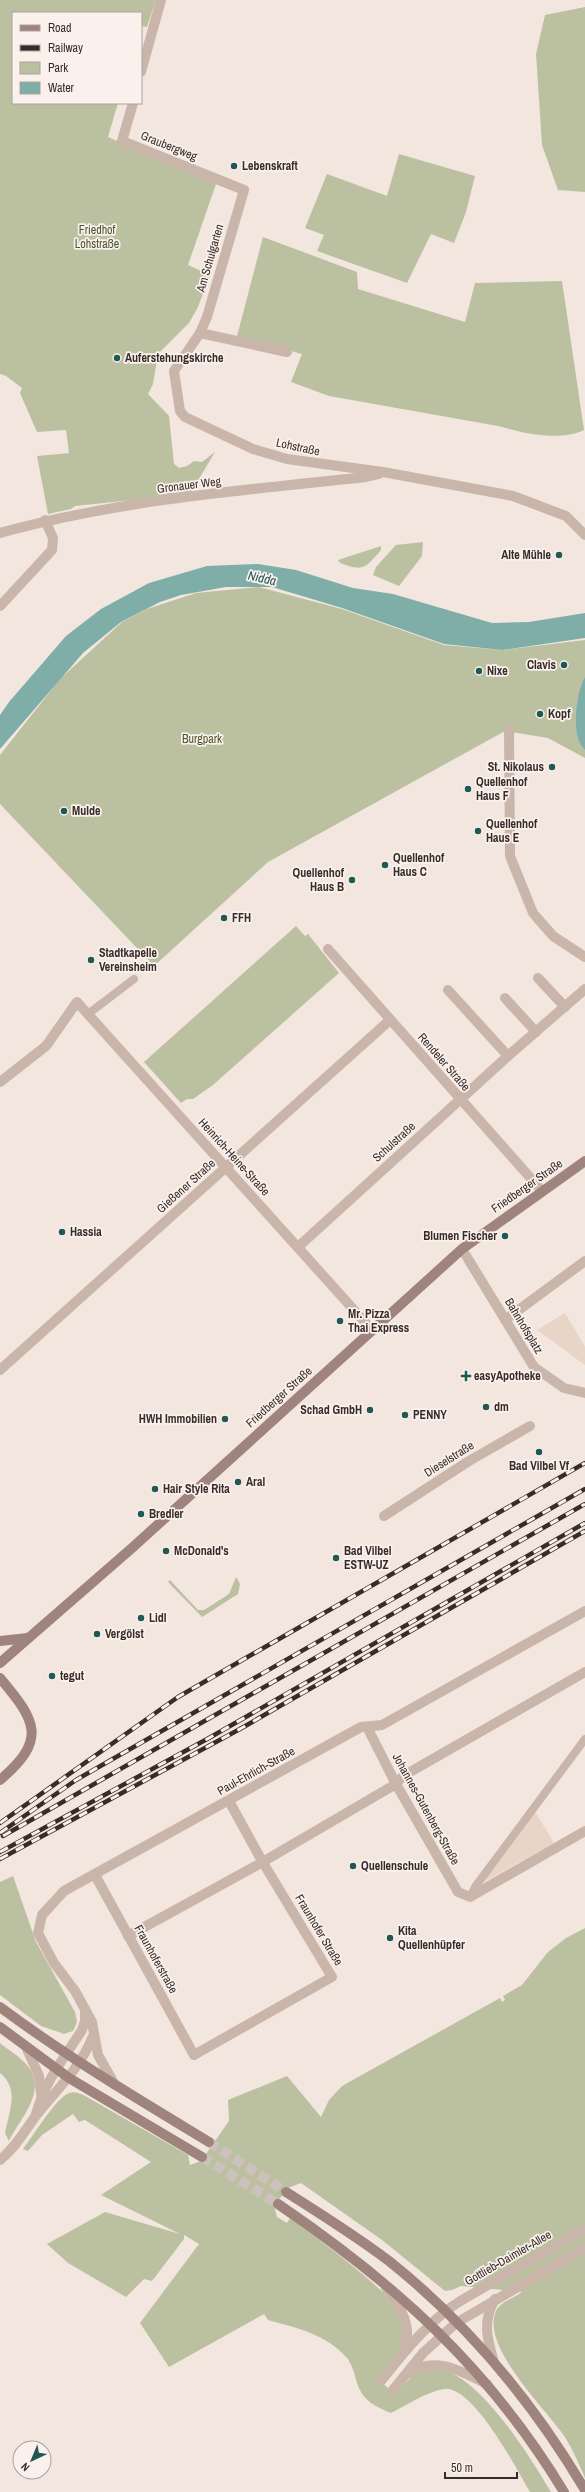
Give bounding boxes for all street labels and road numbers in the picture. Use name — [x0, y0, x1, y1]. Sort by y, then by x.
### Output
street label: Graubergweg — [138, 127, 200, 165]
street label: Am Schulgarten — [192, 222, 227, 295]
street label: Lohstraße — [275, 435, 321, 459]
street label: Gronauer Weg — [156, 473, 222, 497]
street label: Rendeler Straße — [414, 1030, 474, 1094]
street label: Heinrich-Heine-Straße — [195, 1115, 273, 1199]
street label: Schulstraße — [369, 1118, 419, 1166]
street label: Gießener Straße — [153, 1155, 219, 1217]
street label: Friedberger Straße — [488, 1155, 566, 1217]
street label: Bahnhofsplatz — [501, 1295, 547, 1357]
street label: Friedberger Straße — [243, 1363, 315, 1431]
street label: Dieselstraße — [421, 1437, 477, 1481]
street label: Paul-Ehrlich-Straße — [214, 1743, 298, 1799]
street label: Johannes-Gutenberg-Straße — [389, 1750, 463, 1868]
street label: Fraunhofer Straße — [291, 1891, 347, 1969]
street label: Fraunhoferstraße — [131, 1922, 181, 1996]
street label: Gottlieb-Daimler-Allee — [462, 2227, 554, 2289]

